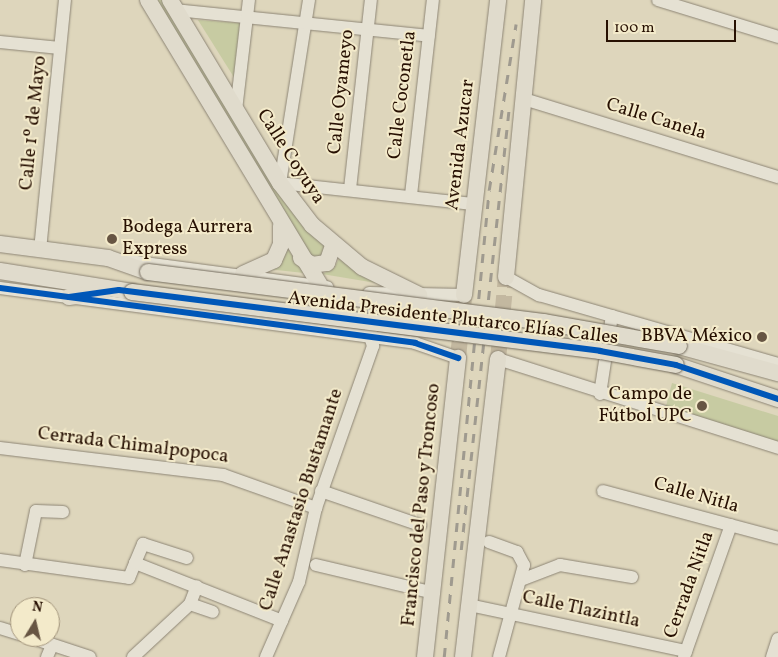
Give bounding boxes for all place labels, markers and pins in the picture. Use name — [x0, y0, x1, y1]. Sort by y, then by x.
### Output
place label: Bodega Aurrera Express — [122, 217, 253, 261]
marker: Bodega Aurrera Express — [106, 233, 118, 245]
place label: BBVA México — [641, 326, 752, 348]
marker: BBVA México — [756, 331, 768, 343]
place label: Campo de Fútbol UPC — [598, 384, 692, 428]
marker: Campo de Fútbol UPC — [696, 400, 708, 412]

